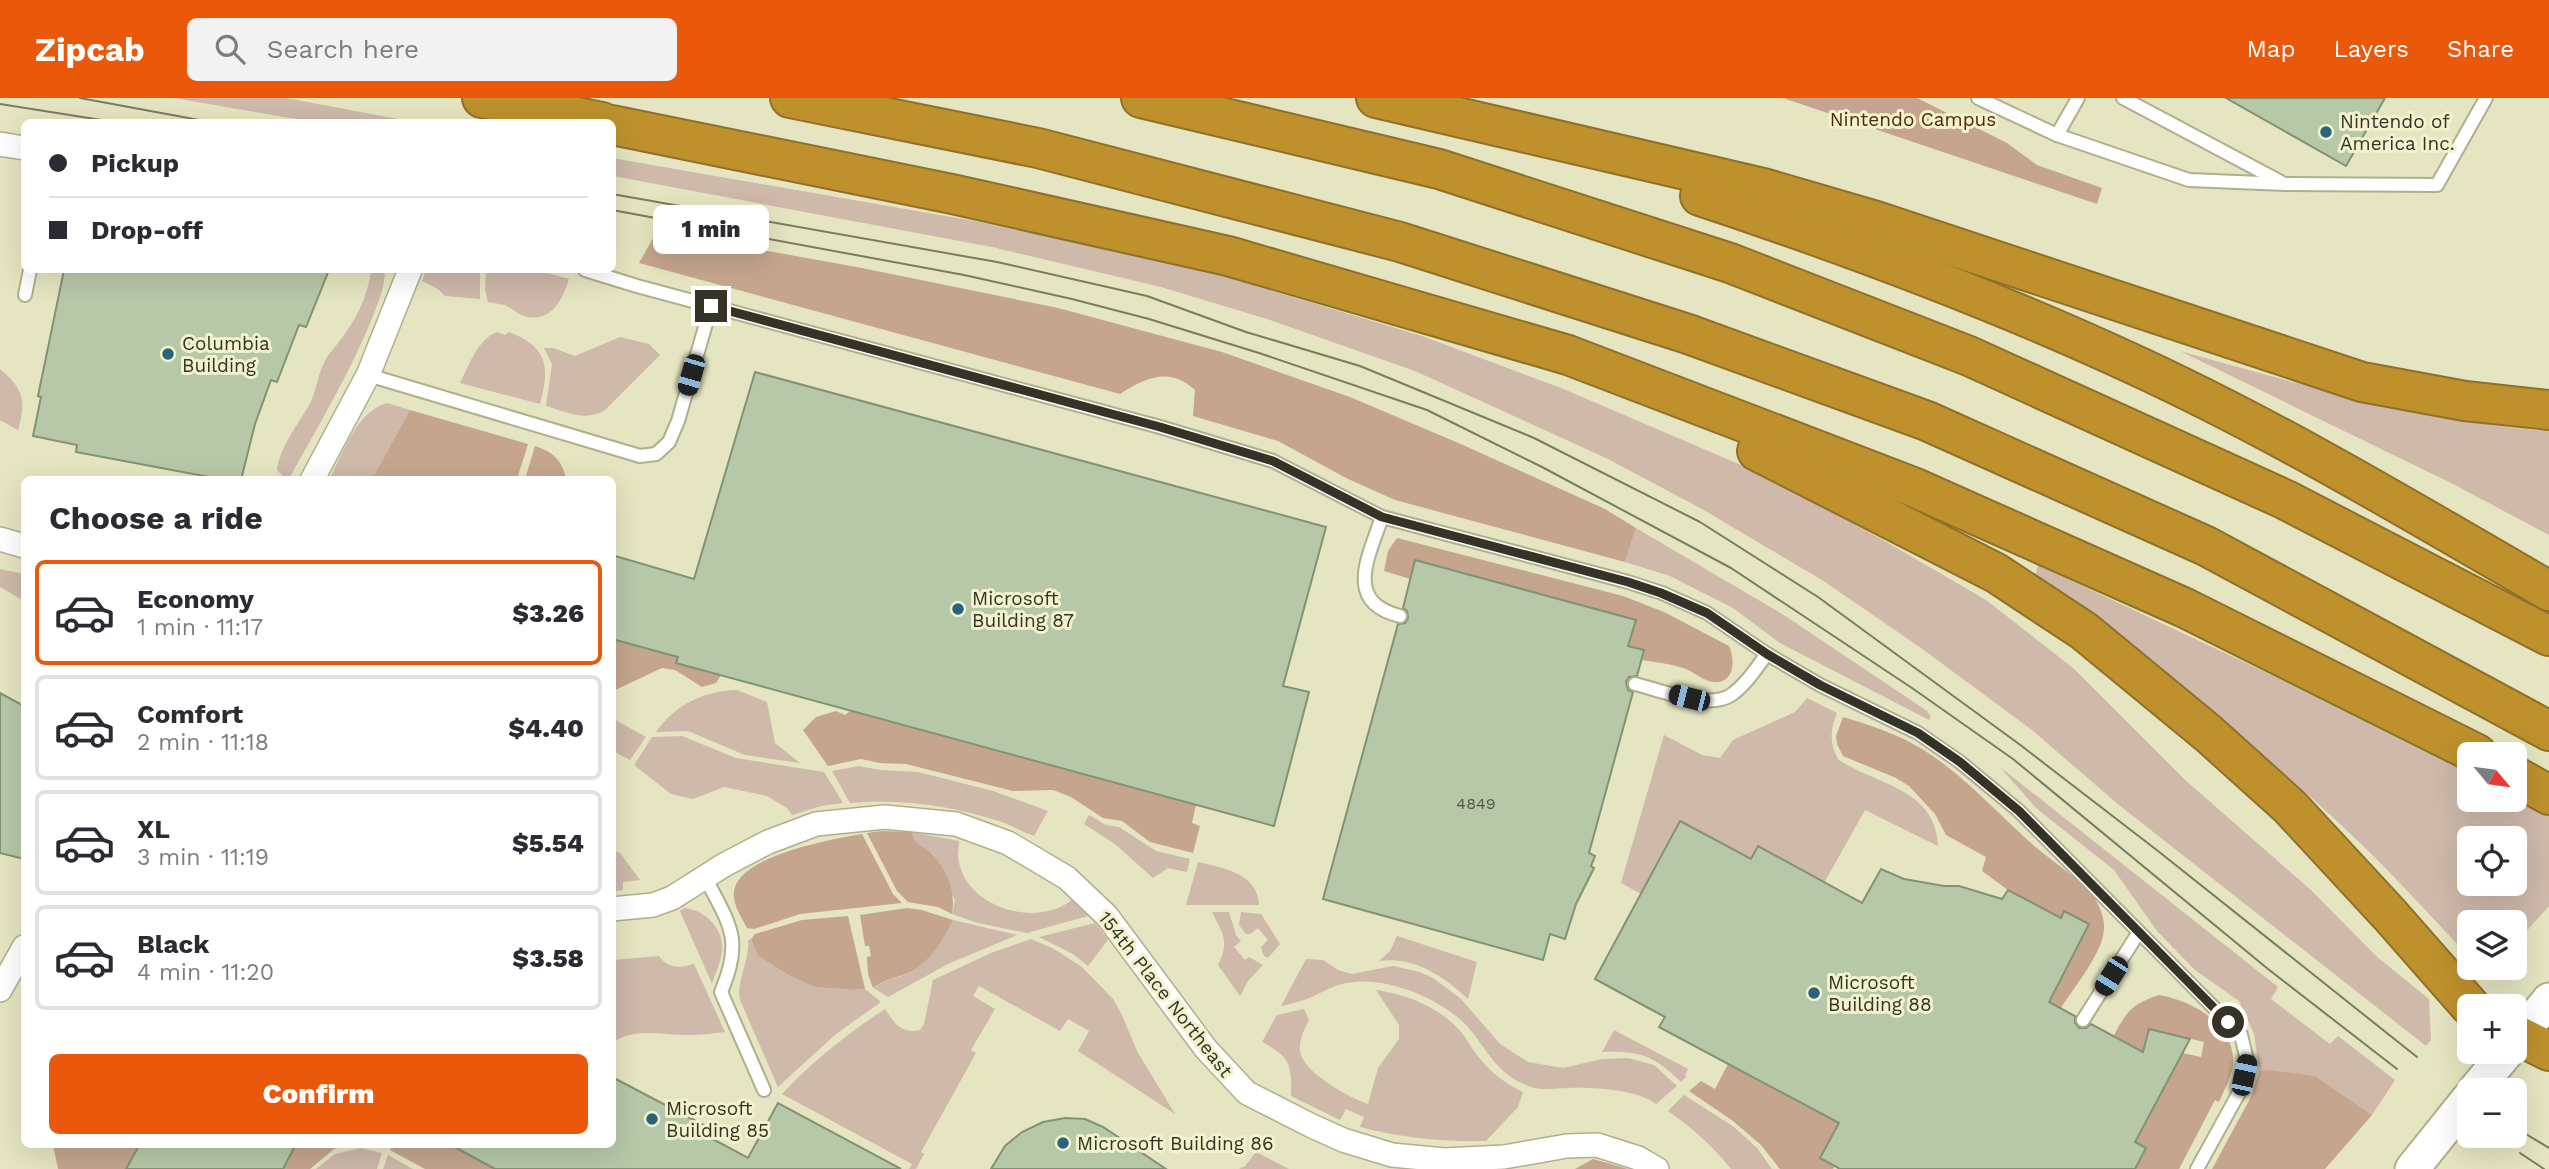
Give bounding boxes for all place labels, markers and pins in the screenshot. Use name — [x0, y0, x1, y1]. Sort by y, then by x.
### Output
place label: Nintendo of America Inc. — [2340, 110, 2455, 155]
marker: Nintendo of America Inc. — [2318, 124, 2334, 140]
place label: Columbia Building — [182, 332, 270, 377]
marker: Columbia Building — [160, 346, 176, 362]
place label: Microsoft Building 87 — [972, 587, 1074, 632]
marker: Microsoft Building 87 — [950, 601, 966, 617]
place label: Microsoft Building 88 — [1828, 971, 1932, 1016]
marker: Microsoft Building 88 — [1806, 985, 1822, 1001]
place label: Microsoft Building 85 — [666, 1097, 769, 1142]
marker: Microsoft Building 85 — [644, 1111, 660, 1127]
place label: Microsoft Building 86 — [1077, 1132, 1274, 1155]
marker: Microsoft Building 86 — [1055, 1135, 1071, 1151]

